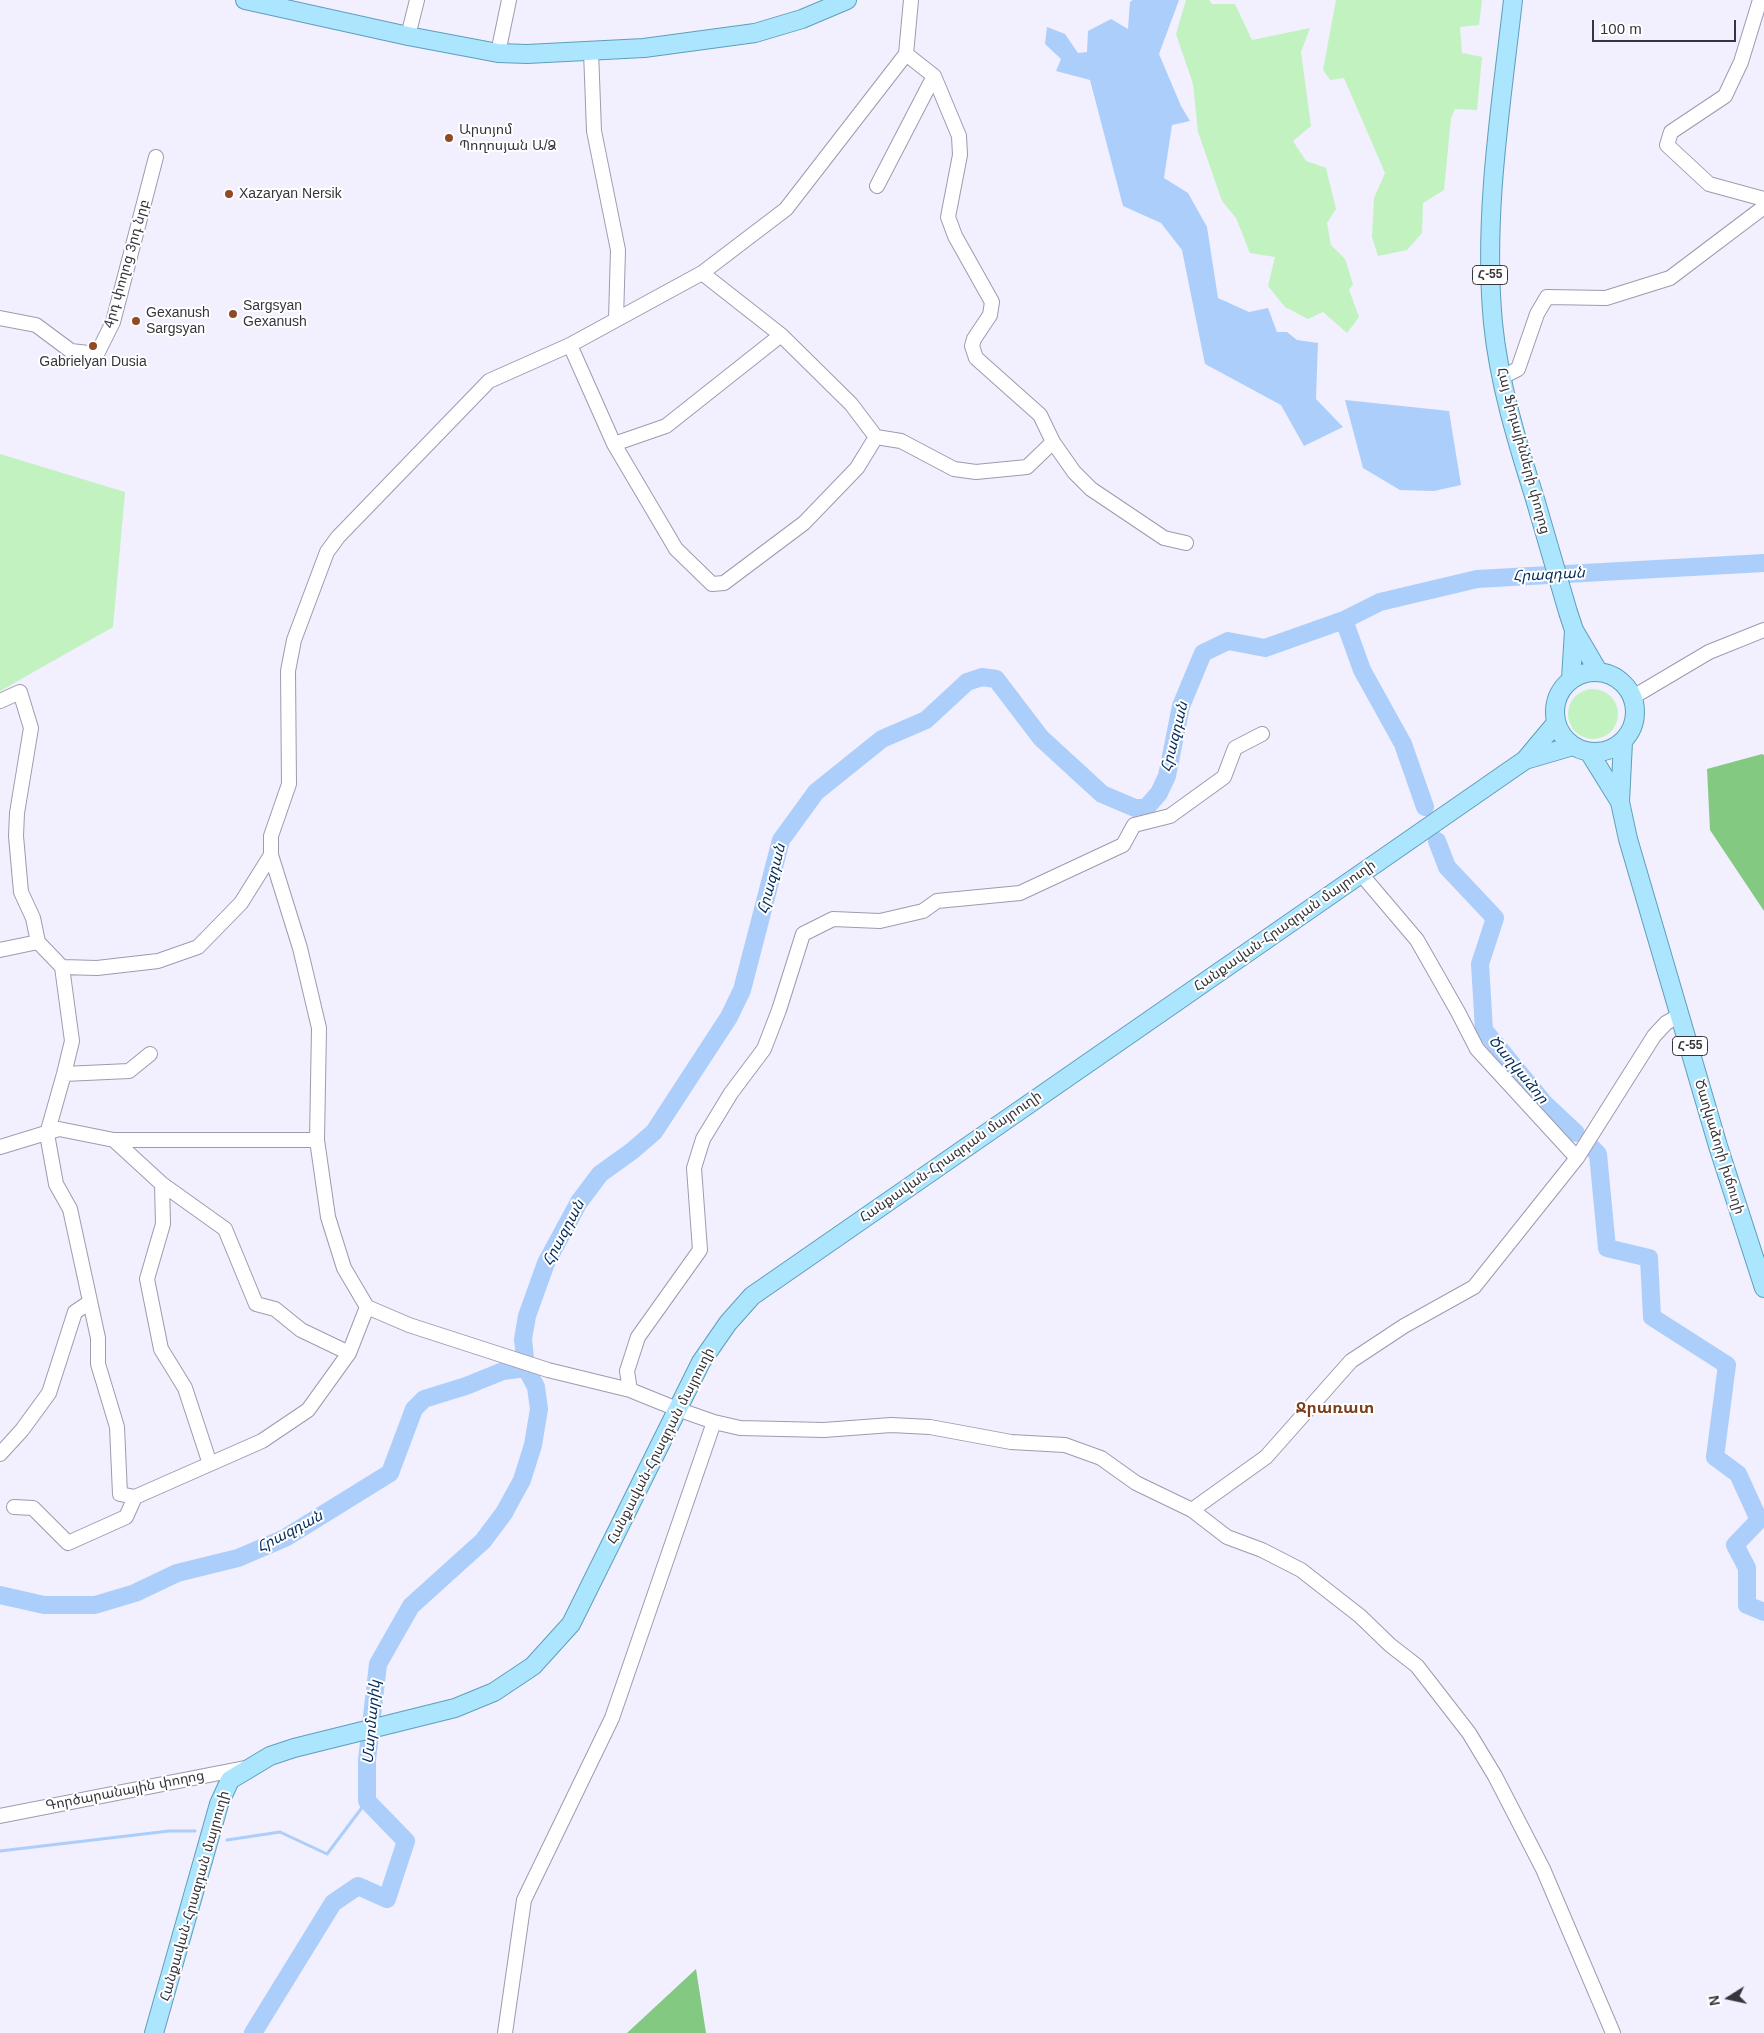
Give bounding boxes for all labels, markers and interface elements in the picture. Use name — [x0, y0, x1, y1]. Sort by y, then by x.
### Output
scale bar — [1594, 10, 1738, 42]
text: 100 m — [1600, 20, 1642, 37]
place label: Արտյոմ Պողոսյան Ա/Ձ — [459, 122, 557, 154]
marker: Արտյոմ Պողոսյան Ա/Ձ — [443, 132, 455, 144]
place label: Xazaryan Nersik — [239, 186, 342, 202]
marker: Xazaryan Nersik — [223, 188, 235, 200]
street label: 4րդ փողոց 3րդ նրբ — [101, 198, 153, 330]
road number: Հ-55 — [1472, 266, 1508, 284]
place label: Sargsyan Gexanush — [243, 298, 307, 331]
place label: Gexanush Sargsyan — [146, 305, 210, 338]
marker: Sargsyan Gexanush — [227, 308, 239, 320]
marker: Gexanush Sargsyan — [130, 315, 142, 327]
marker: Gabrielyan Dusia — [87, 340, 99, 352]
place label: Gabrielyan Dusia — [39, 354, 147, 370]
street label: Հայ Ֆիդայինների փողոց — [1493, 366, 1553, 536]
water label: Հրազդան — [1513, 564, 1585, 586]
water label: Հրազդան — [1158, 700, 1192, 774]
water label: Հրազդան — [754, 842, 790, 916]
street label: Հանքավան-Հրազդան մայրուղի — [1191, 857, 1379, 995]
water label: Ծաղկաձոր — [1484, 1032, 1552, 1108]
road number: Հ-55 — [1672, 1036, 1708, 1056]
street label: Ծաղկաձորի խճուղի — [1690, 1077, 1748, 1217]
street label: Հանքավան-Հրազդան մայրուղի — [857, 1088, 1045, 1226]
water label: Հրազդան — [539, 1197, 589, 1269]
street label: Հանքավան-Հրազդան մայրուղի — [604, 1345, 718, 1547]
district label: Ջրառատ — [1296, 1399, 1374, 1419]
water label: Հրազդան — [254, 1507, 326, 1557]
water label: Մարմարիկ — [359, 1679, 385, 1765]
street label: Գործարանային փողոց — [44, 1767, 206, 1815]
street label: Հանքավան-Հրազդան մայրուղի — [157, 1789, 233, 2003]
north arrow — [1704, 1973, 1754, 2023]
text: N — [1705, 1994, 1723, 2007]

